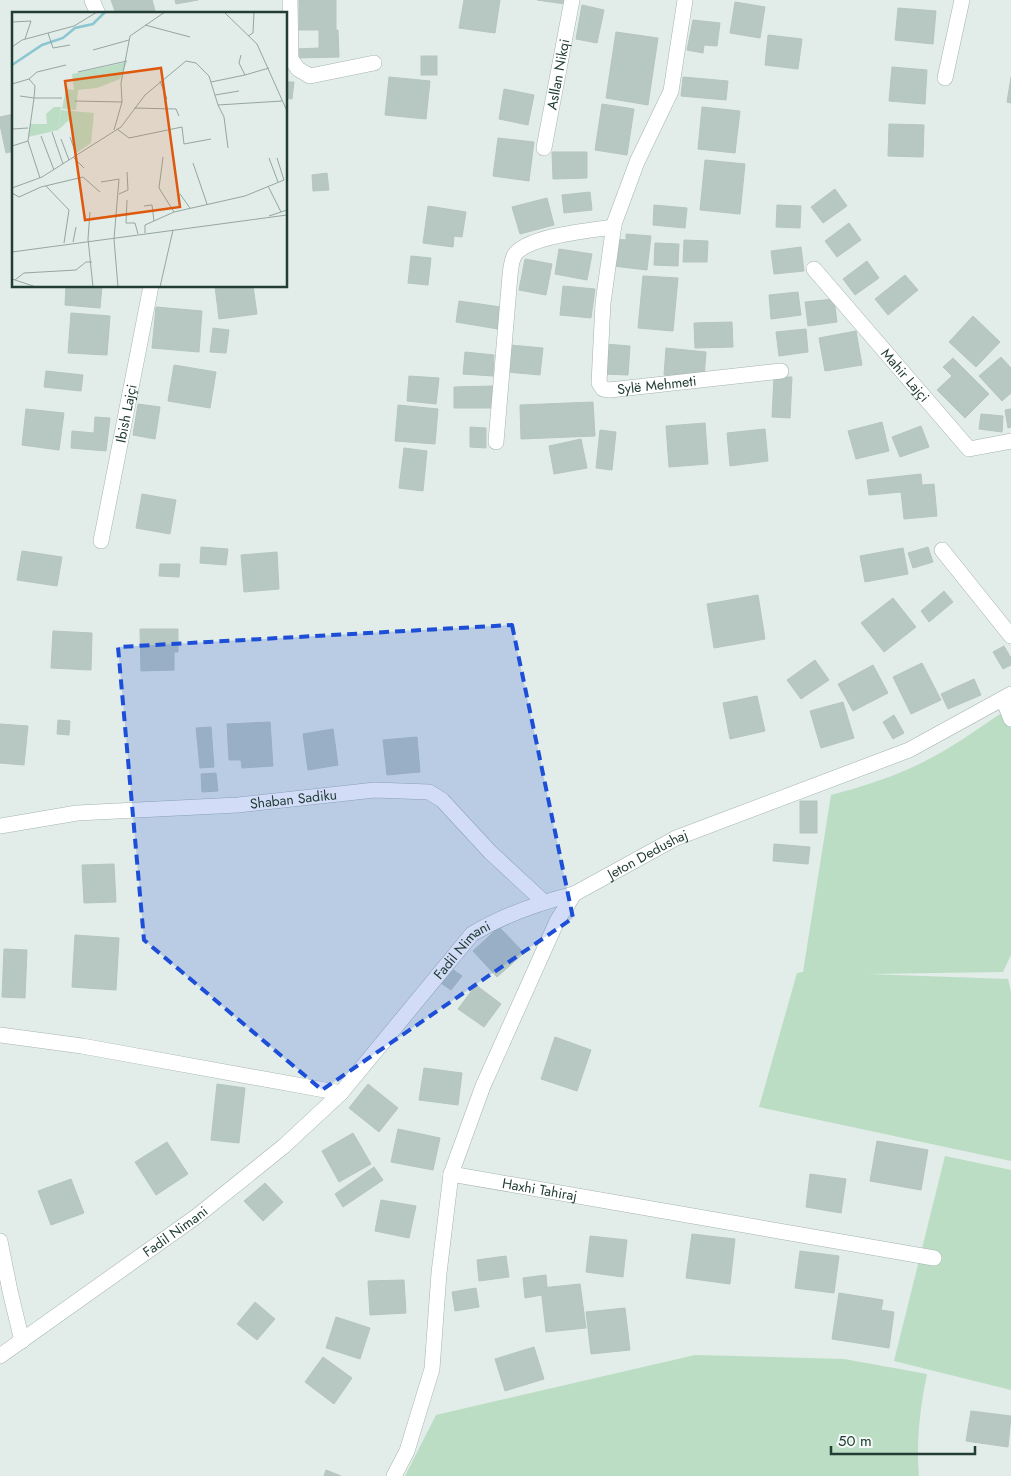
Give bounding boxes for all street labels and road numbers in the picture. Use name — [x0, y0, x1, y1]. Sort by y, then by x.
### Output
street label: Asllan Nikqi — [541, 37, 574, 111]
street label: Mahir Lajçi — [877, 344, 934, 406]
street label: Sylë Mehmeti — [616, 370, 697, 399]
street label: Ibish Lajçi — [111, 382, 142, 444]
street label: Shaban Sadiku — [249, 784, 338, 814]
street label: Jeton Dedushaj — [602, 825, 690, 885]
street label: Fadil Nimani — [429, 916, 494, 984]
street label: Haxhi Tahiraj — [501, 1173, 579, 1206]
street label: Fadil Nimani — [139, 1201, 212, 1261]

